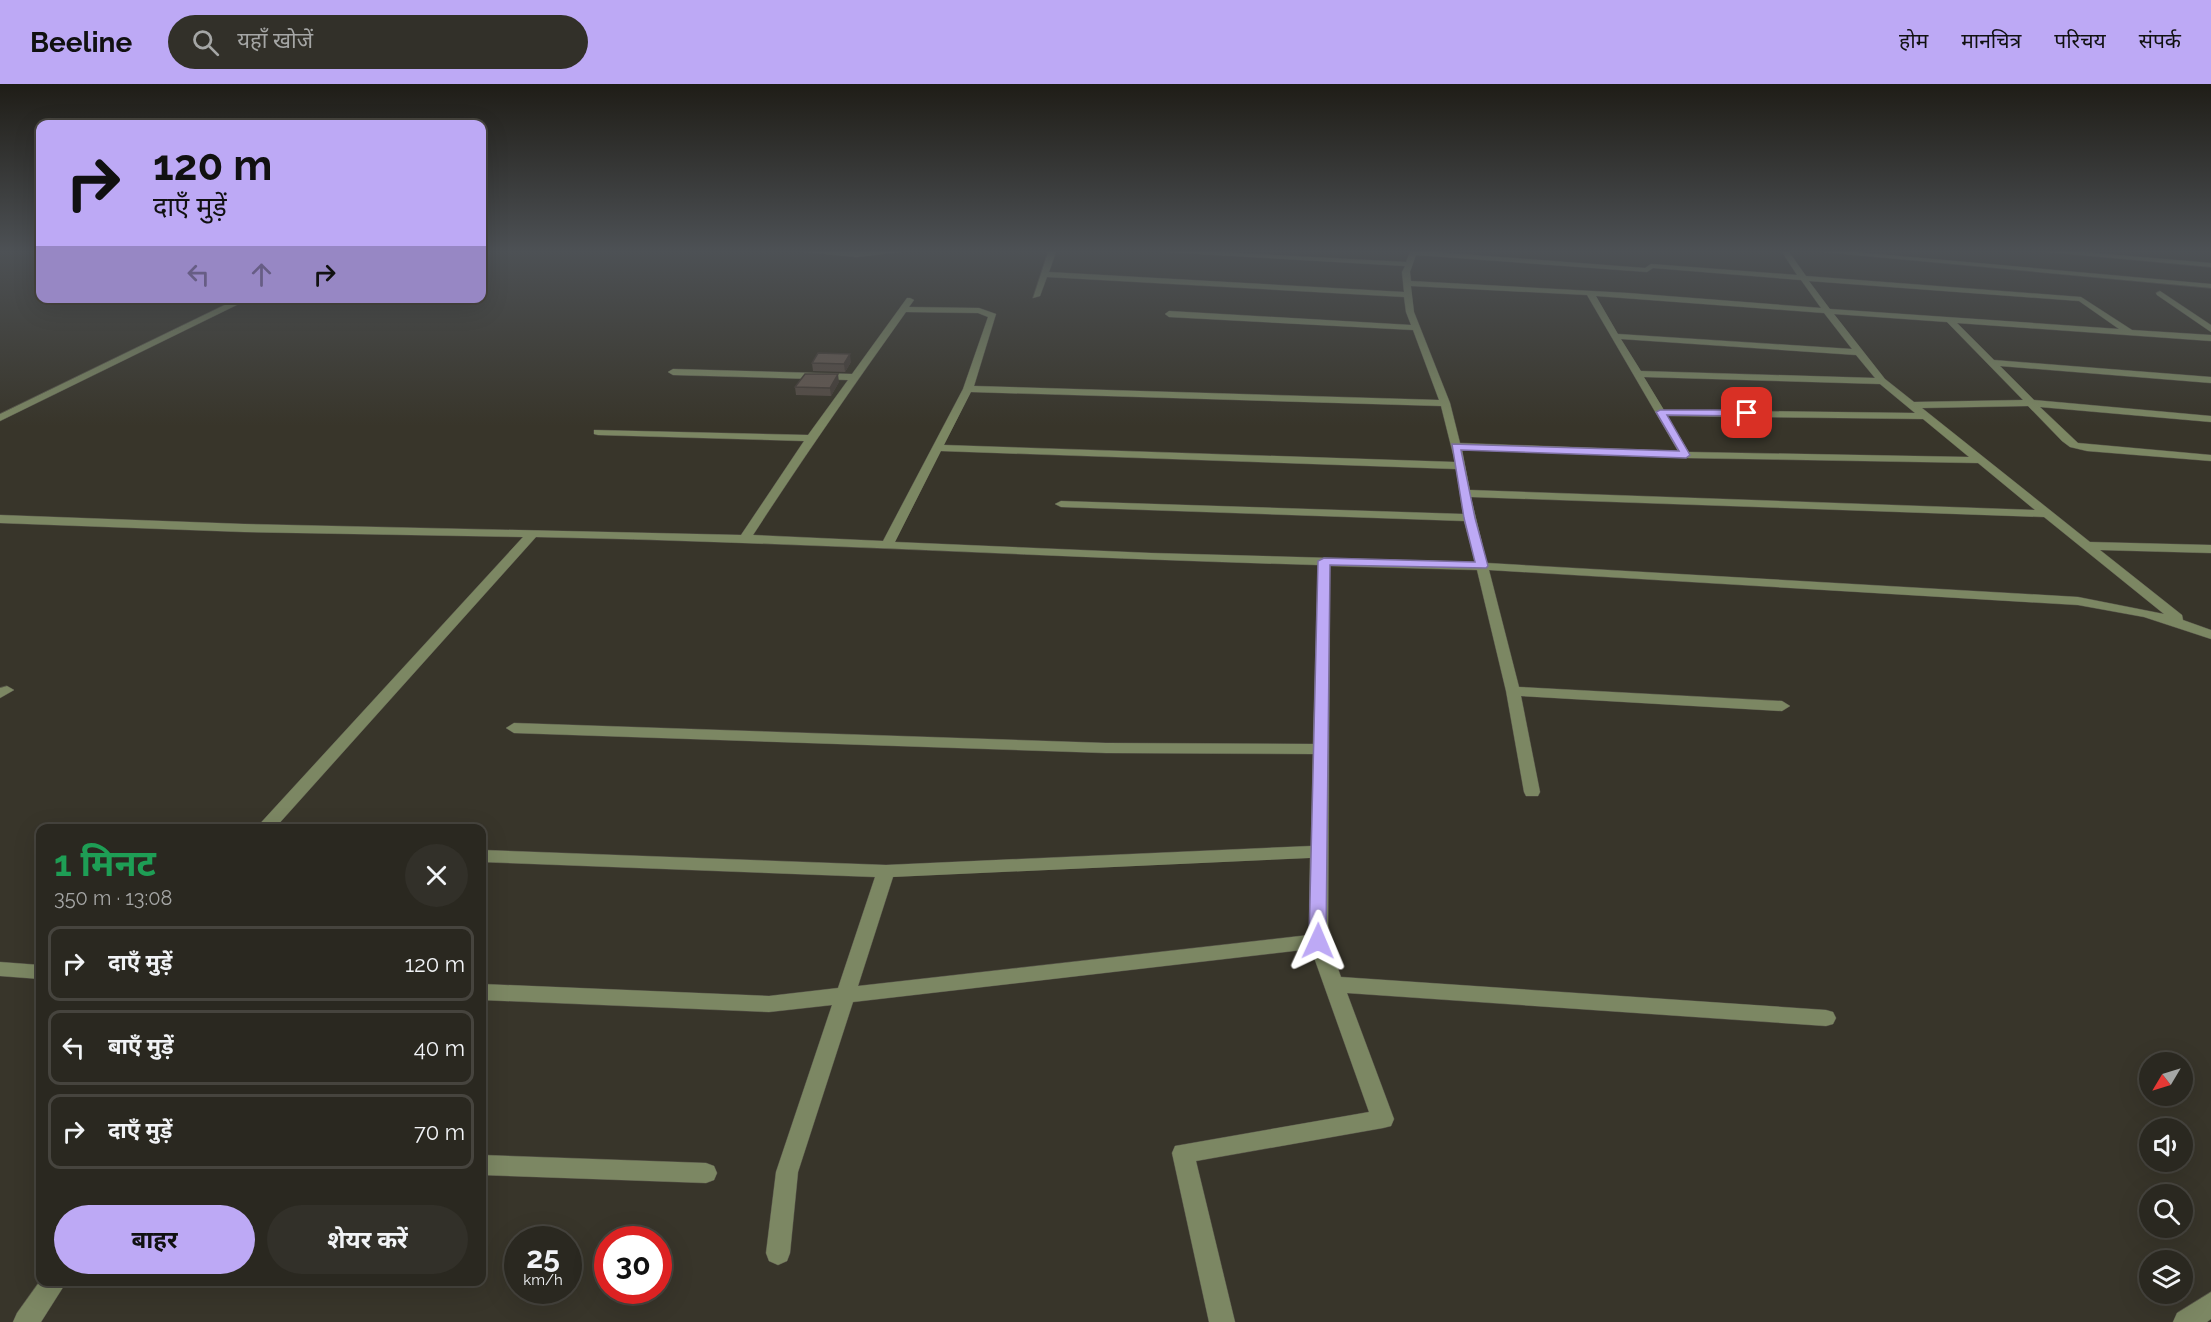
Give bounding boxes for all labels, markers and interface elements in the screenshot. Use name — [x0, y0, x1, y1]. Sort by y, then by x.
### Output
search box — [168, 15, 588, 69]
text: Beeline — [30, 26, 132, 59]
icon: search — [189, 26, 222, 59]
text: यहाँ खोजें — [237, 27, 313, 53]
text: होम — [1899, 28, 1928, 53]
text: मानचित्र — [1961, 28, 2021, 53]
text: परिचय — [2054, 28, 2106, 53]
text: संपर्क — [2139, 28, 2181, 53]
text: 120 m — [153, 141, 272, 190]
icon: right — [54, 144, 132, 222]
text: दाएँ मुड़ें — [153, 191, 227, 222]
icon: left — [182, 258, 215, 291]
icon: ahead — [245, 258, 278, 291]
icon: right — [308, 258, 341, 291]
pin — [1721, 387, 1772, 438]
icon: arrive — [1730, 396, 1763, 429]
text: 1 मिनट — [54, 842, 156, 884]
button: close — [405, 844, 468, 907]
text: 350 m · 13:08 — [54, 886, 172, 910]
position arrow — [1286, 909, 1350, 973]
icon: right — [57, 947, 90, 980]
text: दाएँ मुड़ें — [108, 949, 172, 975]
text: 120 m — [405, 951, 465, 977]
icon: left — [57, 1031, 90, 1064]
text: बाएँ मुड़ें — [108, 1033, 174, 1059]
text: 40 m — [414, 1035, 465, 1061]
north arrow — [2139, 1052, 2193, 1106]
map controls — [2139, 1052, 2193, 1304]
icon: right — [57, 1115, 90, 1148]
text: दाएँ मुड़ें — [108, 1117, 172, 1143]
button: sound — [2139, 1118, 2193, 1172]
text: 70 m — [414, 1119, 465, 1145]
button: search — [2139, 1184, 2193, 1238]
button: बाहर — [54, 1205, 255, 1274]
button: शेयर करें — [267, 1205, 468, 1274]
speed limit sign: 30 — [594, 1226, 672, 1304]
text: 25 — [526, 1240, 560, 1275]
button: layers — [2139, 1250, 2193, 1304]
text: km/h — [523, 1271, 563, 1289]

